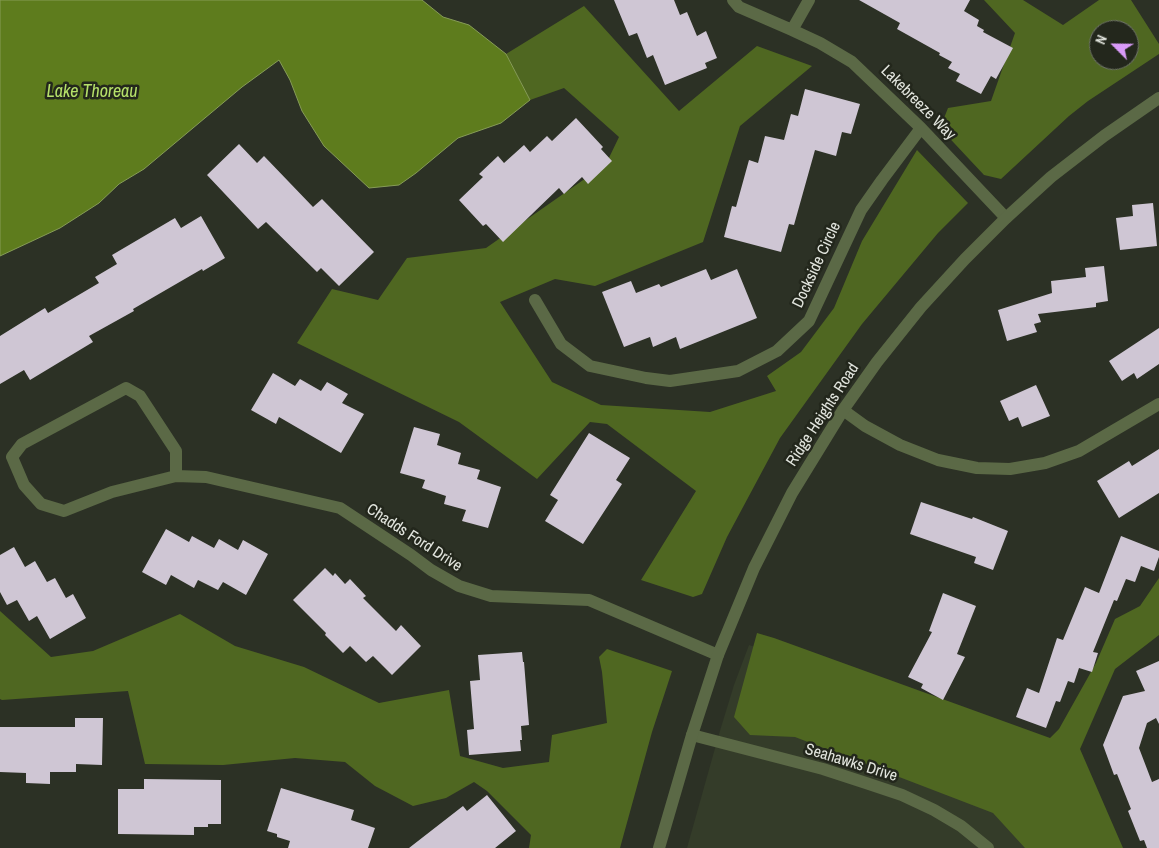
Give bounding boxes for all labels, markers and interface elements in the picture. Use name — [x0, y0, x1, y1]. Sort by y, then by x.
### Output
north arrow — [1089, 20, 1139, 70]
text: N — [1091, 32, 1111, 47]
street label: Lakebreeze Way — [877, 62, 959, 144]
water label: Lake Thoreau — [46, 81, 138, 103]
street label: Dockside Circle — [789, 219, 845, 311]
street label: Ridge Heights Road — [783, 360, 863, 470]
street label: Chadds Ford Drive — [363, 500, 465, 576]
street label: Seahawks Drive — [803, 740, 899, 786]

